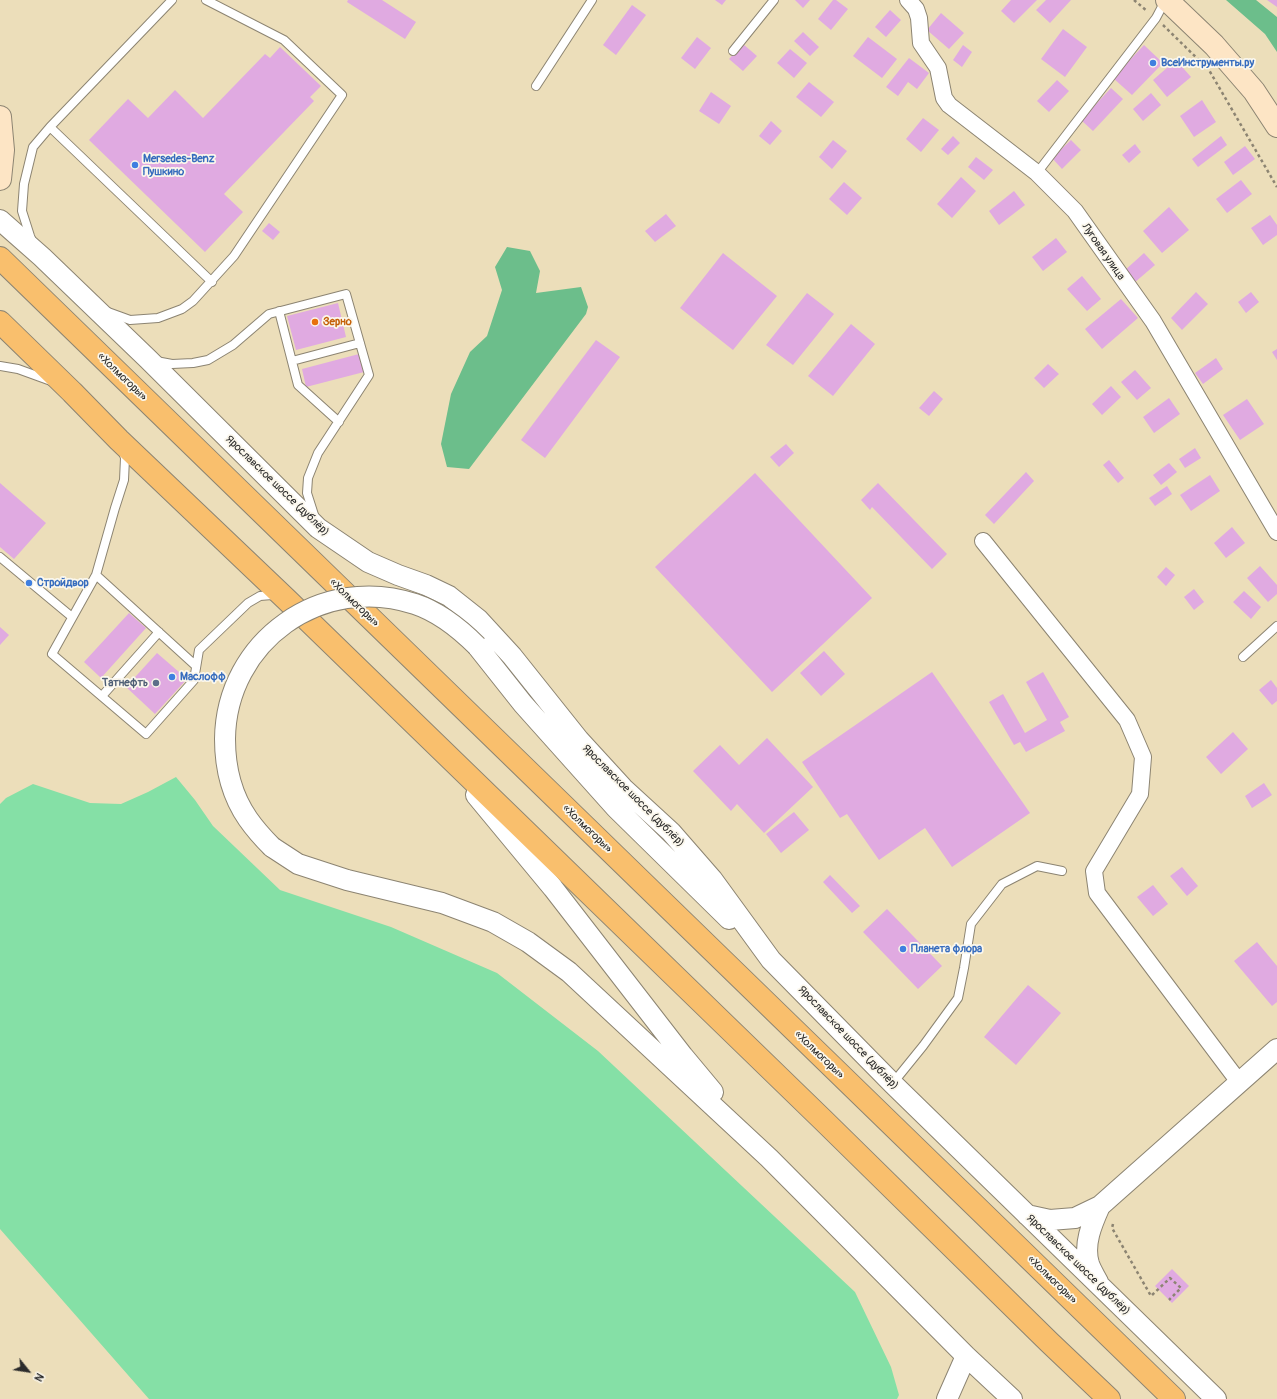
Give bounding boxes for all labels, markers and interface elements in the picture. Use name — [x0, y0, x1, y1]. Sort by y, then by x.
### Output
place label: ВсеИнструменты.ру — [1161, 56, 1254, 70]
marker: ВсеИнструменты.ру — [1148, 58, 1158, 68]
place label: Mersedes-Benz Пушкино — [143, 152, 215, 178]
marker: Mersedes-Benz Пушкино — [130, 160, 140, 170]
street label: Луговая улица — [1079, 221, 1127, 283]
place label: Зерно — [323, 315, 352, 329]
marker: Зерно — [310, 317, 320, 327]
street label: «Холмогоры» — [94, 350, 150, 404]
street label: Ярославское шоссе (дублёр) — [222, 433, 332, 539]
place label: Стройдвор — [37, 576, 89, 590]
street label: «Холмогоры» — [326, 576, 382, 630]
marker: Стройдвор — [24, 578, 34, 588]
place label: Маслофф — [180, 670, 226, 684]
marker: Маслофф — [167, 672, 177, 682]
place label: Татнефть — [102, 676, 148, 690]
marker: Татнефть — [151, 678, 161, 688]
street label: Ярославское шоссе (дублёр) — [579, 742, 687, 850]
street label: «Холмогоры» — [559, 802, 615, 856]
place label: Планета флора — [911, 942, 982, 956]
marker: Планета флора — [898, 944, 908, 954]
street label: Ярославское шоссе (дублёр) — [795, 983, 901, 1093]
street label: «Холмогоры» — [791, 1028, 847, 1082]
street label: Ярославское шоссе (дублёр) — [1023, 1212, 1133, 1318]
street label: «Холмогоры» — [1024, 1253, 1080, 1307]
north arrow — [8, 1351, 48, 1391]
text: N — [31, 1371, 46, 1384]

